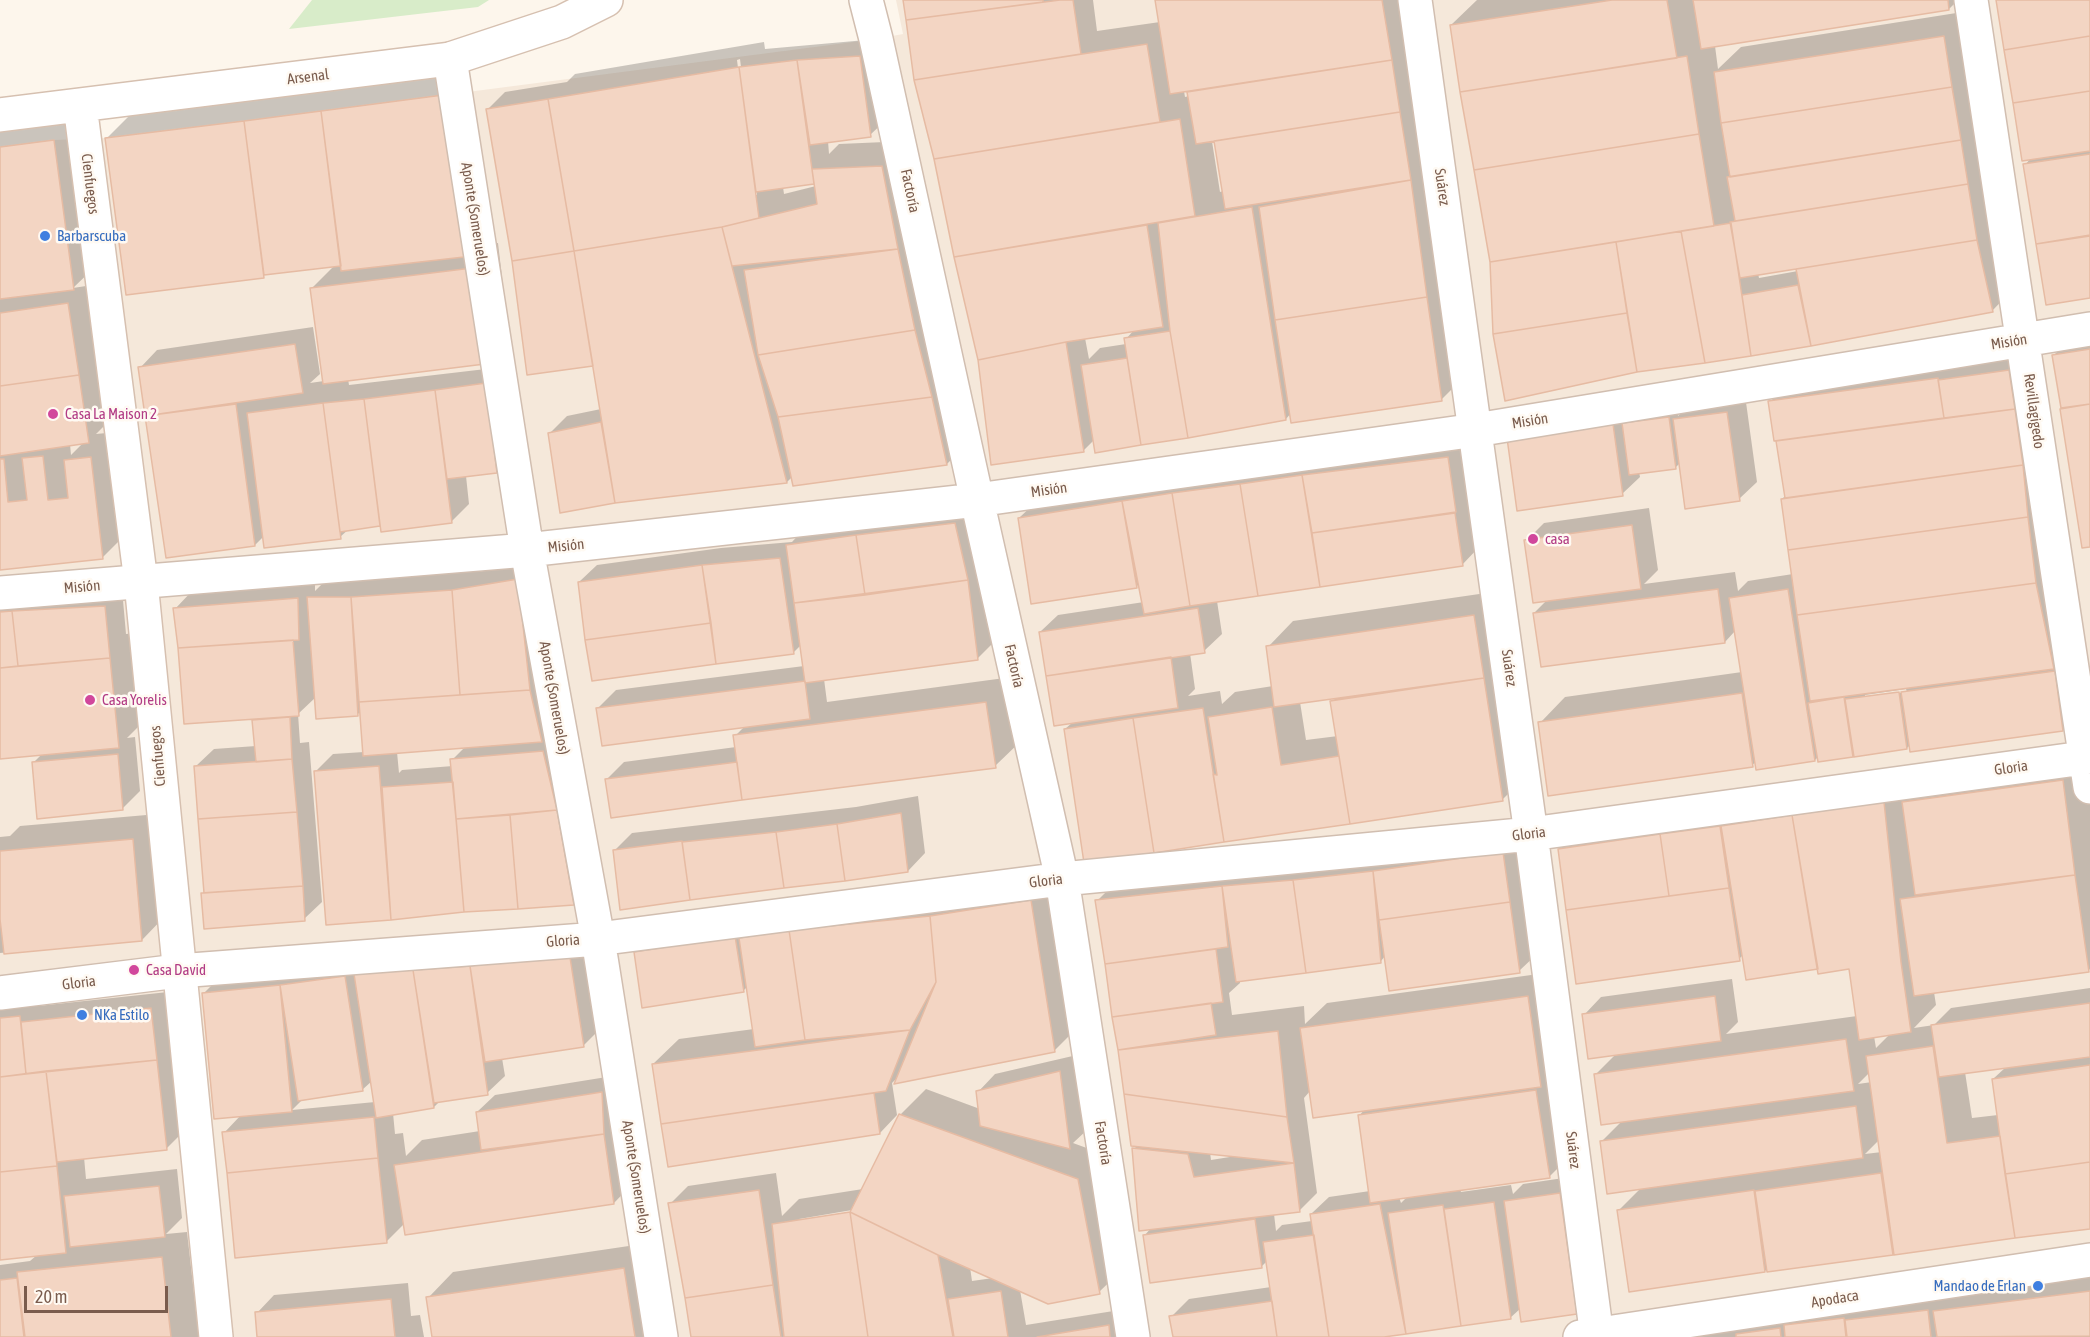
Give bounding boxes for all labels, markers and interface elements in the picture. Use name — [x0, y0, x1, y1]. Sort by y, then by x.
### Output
street label: Arsenal — [286, 66, 330, 88]
street label: Cienfuegos — [77, 153, 103, 215]
street label: Aponte (Someruelos) — [457, 161, 493, 277]
street label: Factoría — [897, 167, 923, 215]
street label: Suárez — [1431, 167, 1453, 207]
place label: Barbarscuba — [57, 227, 126, 245]
marker: Barbarscuba — [38, 229, 52, 243]
street label: Misión — [1990, 330, 2028, 354]
street label: Revillagigedo — [2020, 372, 2048, 450]
place label: Casa La Maison 2 — [65, 405, 157, 423]
marker: Casa La Maison 2 — [46, 407, 60, 421]
street label: Misión — [1511, 409, 1549, 433]
street label: Misión — [1030, 479, 1068, 501]
place label: casa — [1545, 530, 1570, 548]
marker: casa — [1526, 532, 1540, 546]
street label: Misión — [547, 535, 585, 557]
street label: Misión — [63, 576, 101, 598]
street label: Aponte (Someruelos) — [535, 640, 573, 756]
street label: Factoría — [1000, 642, 1028, 690]
street label: Suárez — [1498, 648, 1520, 688]
place label: Casa Yorelis — [102, 691, 167, 709]
marker: Casa Yorelis — [83, 693, 97, 707]
street label: Cienfuegos — [146, 725, 170, 787]
street label: Gloria — [1993, 757, 2029, 779]
street label: Gloria — [1511, 823, 1547, 845]
street label: Gloria — [1028, 870, 1064, 892]
street label: Gloria — [546, 931, 580, 951]
place label: Casa David — [146, 961, 206, 979]
marker: Casa David — [127, 963, 141, 977]
street label: Gloria — [61, 972, 97, 994]
place label: NKa Estilo — [94, 1006, 149, 1024]
marker: NKa Estilo — [75, 1008, 89, 1022]
street label: Aponte (Someruelos) — [618, 1119, 654, 1235]
street label: Factoría — [1091, 1120, 1115, 1166]
street label: Suárez — [1562, 1130, 1584, 1170]
scale bar — [27, 1274, 171, 1312]
place label: Mandao de Erlan — [1933, 1277, 2026, 1295]
marker: Mandao de Erlan — [2031, 1279, 2045, 1293]
text: 20 m — [35, 1286, 67, 1307]
street label: Apodaca — [1810, 1286, 1860, 1312]

